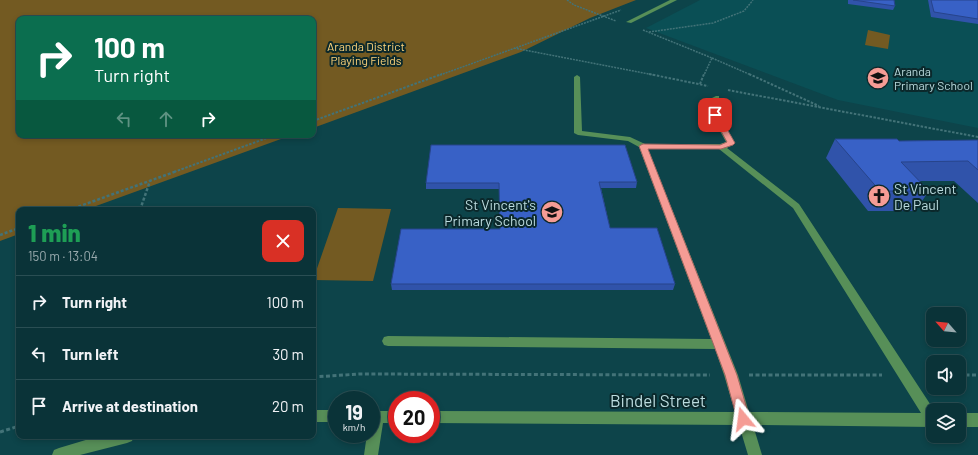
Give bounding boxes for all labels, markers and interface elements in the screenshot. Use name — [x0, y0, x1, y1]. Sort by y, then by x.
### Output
text: 100 m — [94, 30, 165, 64]
icon: right — [28, 32, 80, 84]
park label: Aranda District Playing Fields — [327, 39, 405, 67]
text: Turn right — [94, 64, 170, 86]
place label: Aranda Primary School — [894, 64, 973, 92]
school or university icon: Aranda Primary School — [865, 65, 891, 91]
pin — [698, 98, 732, 132]
icon: arrive — [704, 104, 726, 126]
icon: left — [113, 108, 135, 130]
icon: ahead — [155, 108, 177, 130]
icon: right — [197, 108, 219, 130]
place label: St Vincent De Paul — [894, 180, 957, 213]
church icon: St Vincent De Paul — [866, 183, 892, 209]
place label: St Vincent's Primary School — [444, 196, 536, 229]
school or university icon: St Vincent's Primary School — [539, 199, 565, 225]
text: 1 min — [28, 218, 81, 247]
button: close — [262, 220, 304, 262]
text: 150 m · 13:04 — [28, 248, 98, 264]
icon: right — [28, 291, 50, 313]
text: Turn right — [62, 293, 127, 311]
text: 100 m — [266, 293, 304, 311]
north arrow — [926, 307, 966, 347]
map controls — [926, 307, 966, 443]
icon: left — [28, 343, 50, 365]
text: Turn left — [62, 345, 118, 363]
text: 30 m — [272, 345, 304, 363]
button: sound — [926, 355, 966, 395]
street label: Bindel Street — [610, 390, 706, 410]
speed limit sign: 20 — [388, 391, 440, 443]
icon: arrive — [28, 395, 50, 417]
text: Arrive at destination — [62, 397, 198, 415]
text: 20 m — [272, 397, 304, 415]
position arrow — [722, 398, 764, 440]
text: 19 — [345, 400, 363, 424]
button: layers — [926, 403, 966, 443]
text: km/h — [343, 421, 365, 433]

